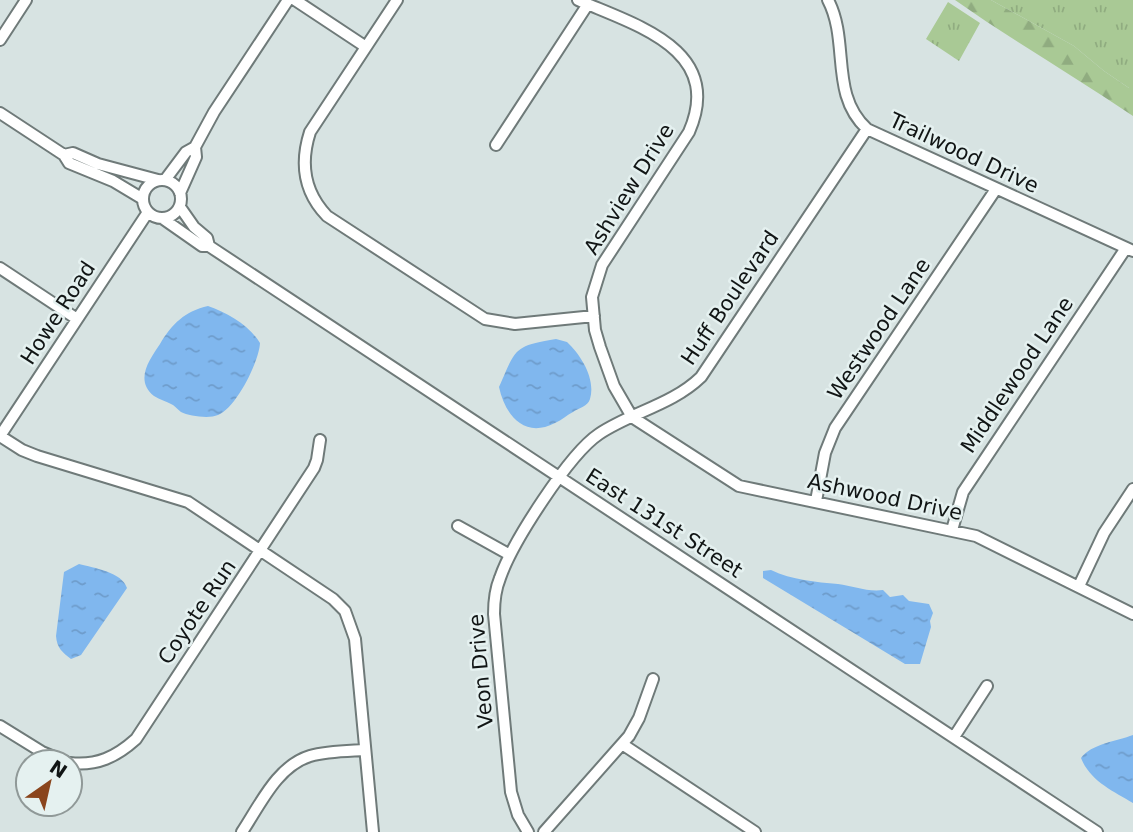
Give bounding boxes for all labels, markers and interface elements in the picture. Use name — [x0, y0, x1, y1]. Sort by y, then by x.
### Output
street label: Trailwood Drive — [885, 108, 1042, 198]
street label: Ashview Drive — [579, 119, 679, 259]
street label: Huff Boulevard — [676, 226, 784, 370]
street label: Westwood Lane — [823, 254, 935, 404]
street label: Howe Road — [16, 257, 100, 369]
street label: Middlewood Lane — [956, 292, 1078, 458]
street label: East 131st Street — [581, 463, 747, 583]
street label: Ashwood Drive — [805, 469, 965, 525]
street label: Coyote Run — [153, 555, 241, 669]
street label: Veon Drive — [464, 613, 498, 729]
north arrow — [14, 748, 84, 818]
text: N — [46, 755, 71, 782]

